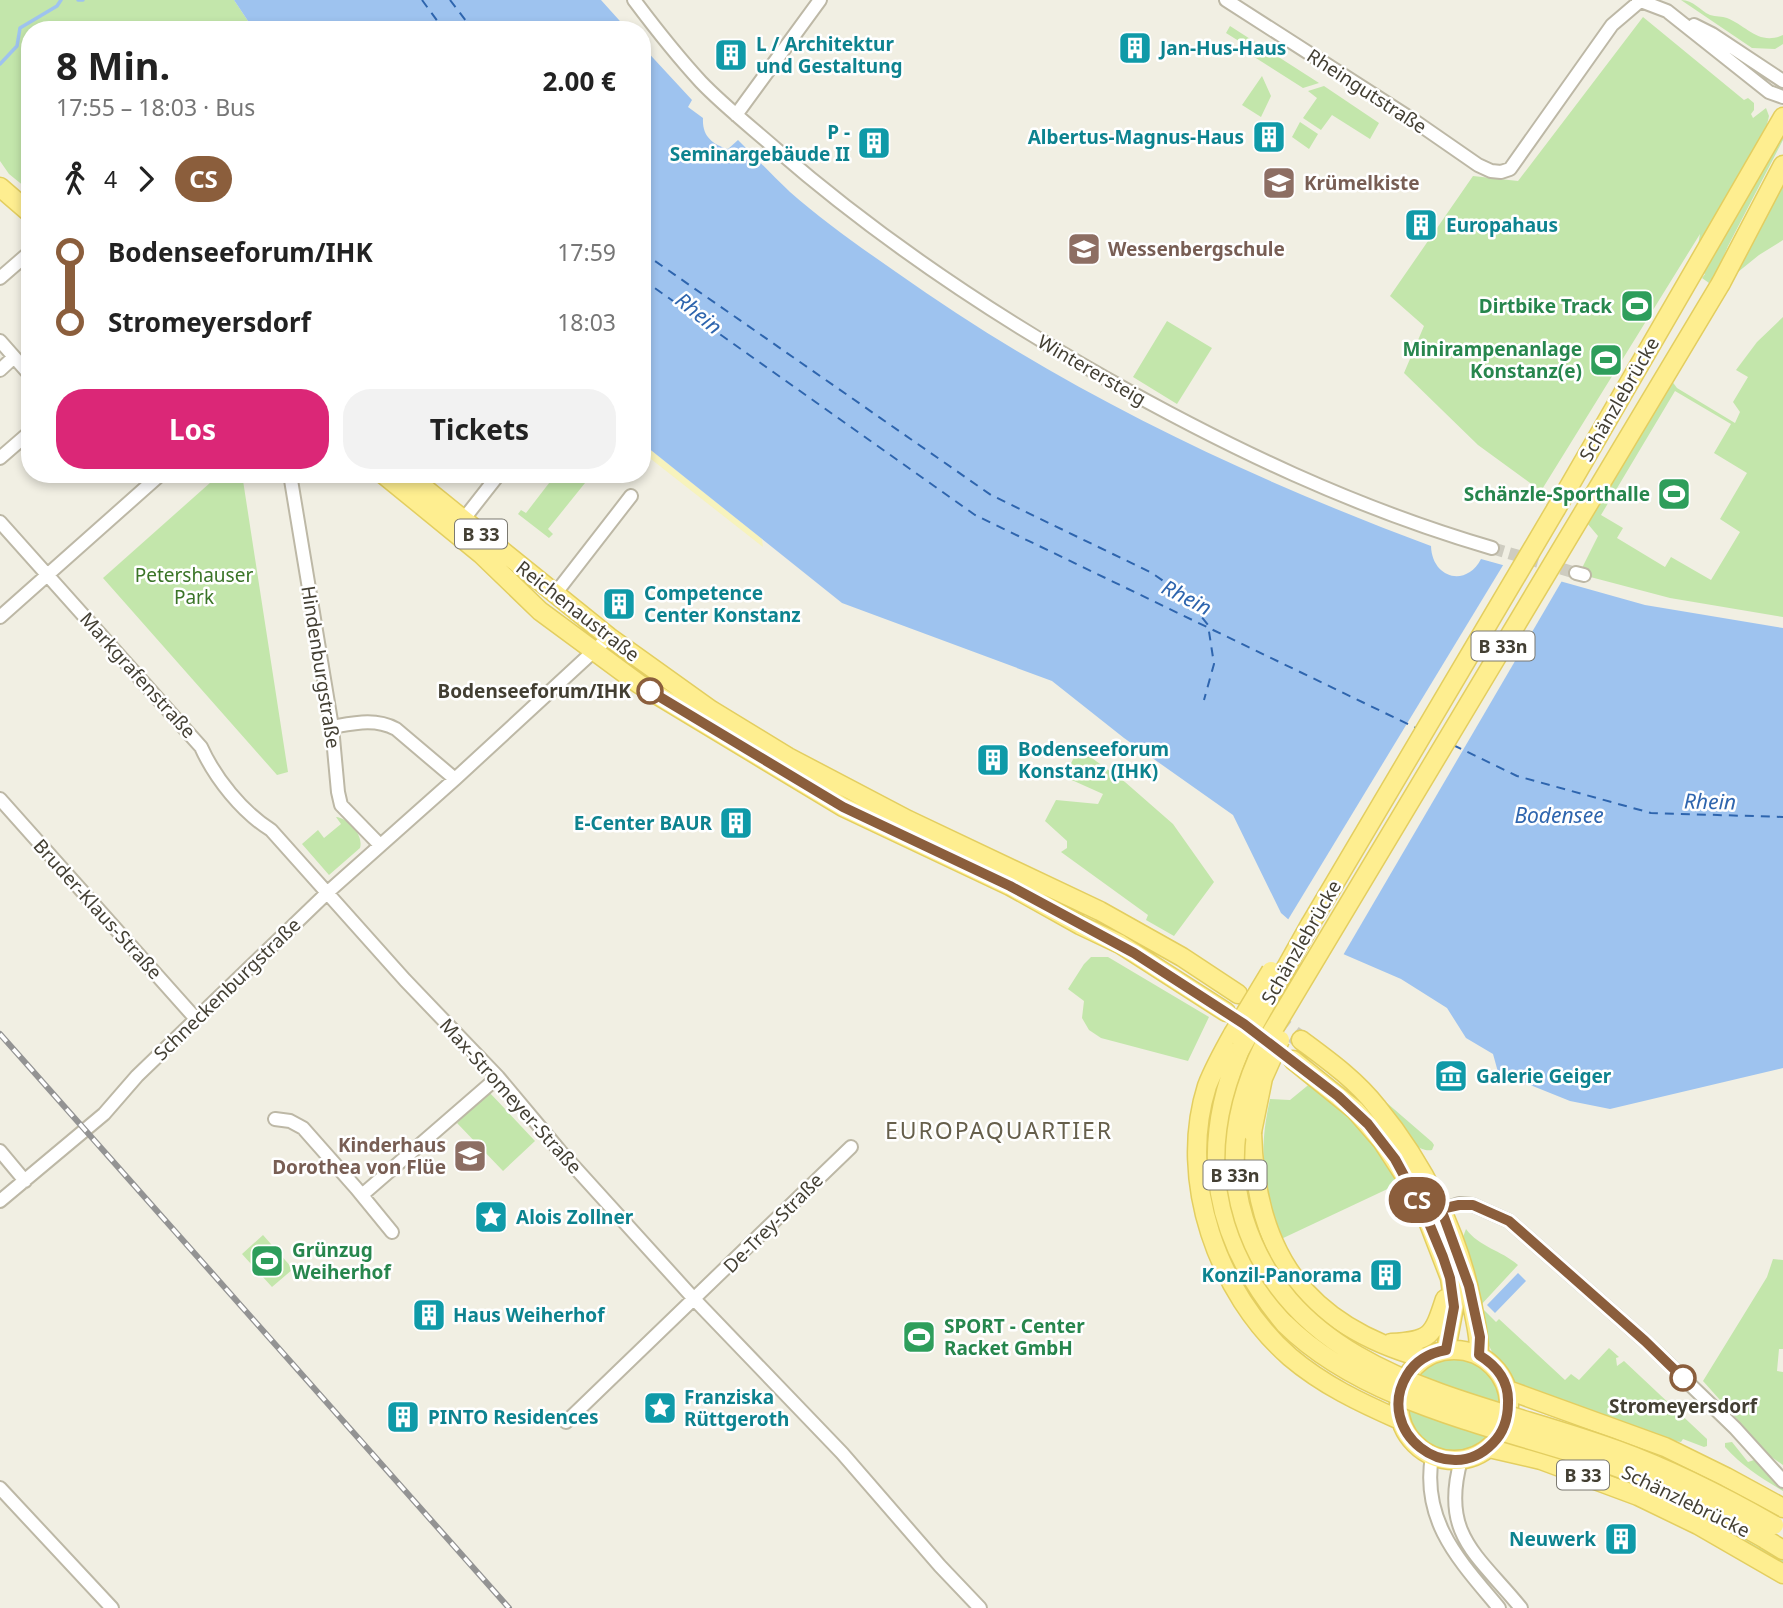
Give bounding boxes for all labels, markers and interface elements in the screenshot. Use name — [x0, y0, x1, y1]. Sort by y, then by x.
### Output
building icon: Jan-Hus-Haus — [1116, 29, 1154, 67]
place label: L / Architektur und Gestaltung — [756, 31, 903, 79]
place label: Jan-Hus-Haus — [1158, 35, 1286, 61]
building icon: L / Architektur und Gestaltung — [712, 36, 750, 74]
text: 8 Min. — [56, 39, 170, 91]
street label: Rheingutstraße — [1302, 43, 1432, 139]
text: 2.00 € — [542, 63, 616, 99]
text: 17:55 – 18:03 · Bus — [56, 91, 255, 123]
building icon: Albertus-Magnus-Haus — [1250, 118, 1288, 156]
place label: P - Seminargebäude II — [670, 119, 850, 167]
building icon: P - Seminargebäude II — [855, 124, 893, 162]
place label: Albertus-Magnus-Haus — [1028, 124, 1244, 150]
icon: walk — [56, 160, 94, 198]
icon: forward — [127, 160, 165, 198]
text: CS — [189, 162, 218, 195]
text: 4 — [104, 163, 117, 195]
school or university icon: Krümelkiste — [1260, 164, 1298, 202]
place label: Krümelkiste — [1304, 170, 1420, 196]
building icon: Europahaus — [1402, 206, 1440, 244]
place label: Europahaus — [1446, 212, 1558, 238]
school or university icon: Wessenbergschule — [1065, 230, 1103, 268]
text: Bodenseeforum/IHK — [108, 234, 373, 270]
text: 17:59 — [557, 236, 616, 268]
place label: Wessenbergschule — [1108, 236, 1285, 262]
water label: Rhein — [670, 286, 728, 340]
sports icon: Dirtbike Track — [1618, 287, 1656, 325]
place label: Dirtbike Track — [1479, 293, 1612, 319]
text: Stromeyersdorf — [108, 304, 311, 340]
text: 18:03 — [557, 306, 616, 338]
street label: Winterersteig — [1033, 328, 1151, 412]
street label: Schänzlebrücke — [1573, 332, 1665, 466]
place label: Minirampenanlage Konstanz(e) — [1403, 336, 1582, 384]
sports icon: Minirampenanlage Konstanz(e) — [1587, 341, 1625, 379]
button: Los — [56, 389, 329, 469]
button: Tickets — [343, 389, 616, 469]
sports icon: Schänzle-Sporthalle — [1655, 475, 1693, 513]
place label: Schänzle-Sporthalle — [1464, 481, 1650, 507]
road number: B 33 — [455, 520, 507, 548]
street label: Reichenaustraße — [511, 555, 645, 667]
park label: Petershauser Park — [135, 562, 253, 610]
water label: Rhein — [1157, 573, 1217, 621]
place label: Competence Center Konstanz — [644, 580, 801, 628]
street label: Hindenburgstraße — [295, 584, 347, 750]
building icon: Competence Center Konstanz — [600, 585, 638, 623]
street label: Markgrafenstraße — [74, 606, 202, 744]
road number: B 33n — [1472, 632, 1534, 660]
place label: Bodenseeforum/IHK — [438, 678, 631, 704]
marker: Bodenseeforum/IHK — [637, 678, 663, 704]
place label: Bodenseeforum Konstanz (IHK) — [1018, 736, 1169, 784]
building icon: Bodenseeforum Konstanz (IHK) — [974, 741, 1012, 779]
water label: Rhein — [1684, 787, 1736, 815]
water label: Bodensee — [1514, 801, 1604, 829]
building icon: E-Center BAUR — [717, 804, 755, 842]
place label: E-Center BAUR — [574, 810, 713, 836]
street label: Bruder-Klaus-Straße — [28, 833, 168, 985]
street label: Schänzlebrücke — [1255, 875, 1347, 1009]
street label: Schneckenburgstraße — [148, 912, 306, 1066]
street label: Max-Stromeyer-Straße — [434, 1013, 588, 1179]
museum icon: Galerie Geiger — [1432, 1057, 1470, 1095]
place label: Galerie Geiger — [1476, 1063, 1612, 1089]
district label: EUROPAQUARTIER — [885, 1114, 1113, 1146]
place label: Kinderhaus Dorothea von Flüe — [272, 1132, 446, 1180]
school or university icon: Kinderhaus Dorothea von Flüe — [451, 1137, 489, 1175]
road number: B 33n — [1204, 1160, 1266, 1190]
street label: De-Trey-Straße — [717, 1167, 829, 1279]
line badge: CS — [1386, 1177, 1448, 1223]
text: CS — [1403, 1183, 1431, 1216]
place icon: Alois Zollner — [472, 1198, 510, 1236]
place label: Alois Zollner — [516, 1204, 634, 1230]
place label: Grünzug Weiherhof — [292, 1237, 392, 1285]
sports icon: Grünzug Weiherhof — [248, 1242, 286, 1280]
building icon: Konzil-Panorama — [1367, 1256, 1405, 1294]
place label: Konzil-Panorama — [1202, 1262, 1362, 1288]
building icon: Haus Weiherhof — [410, 1296, 448, 1334]
place label: Haus Weiherhof — [453, 1302, 606, 1328]
place label: SPORT - Center Racket GmbH — [944, 1313, 1085, 1361]
sports icon: SPORT - Center Racket GmbH — [900, 1318, 938, 1356]
marker: Stromeyersdorf — [1670, 1365, 1696, 1391]
place label: Franziska Rüttgeroth — [684, 1384, 789, 1432]
place icon: Franziska Rüttgeroth — [641, 1389, 679, 1427]
place label: Stromeyersdorf — [1609, 1393, 1759, 1419]
building icon: PINTO Residences — [384, 1398, 422, 1436]
place label: PINTO Residences — [428, 1404, 599, 1430]
street label: Schänzlebrücke — [1618, 1459, 1754, 1543]
road number: B 33 — [1557, 1460, 1609, 1490]
building icon: Neuwerk — [1602, 1520, 1640, 1558]
place label: Neuwerk — [1509, 1526, 1596, 1552]

